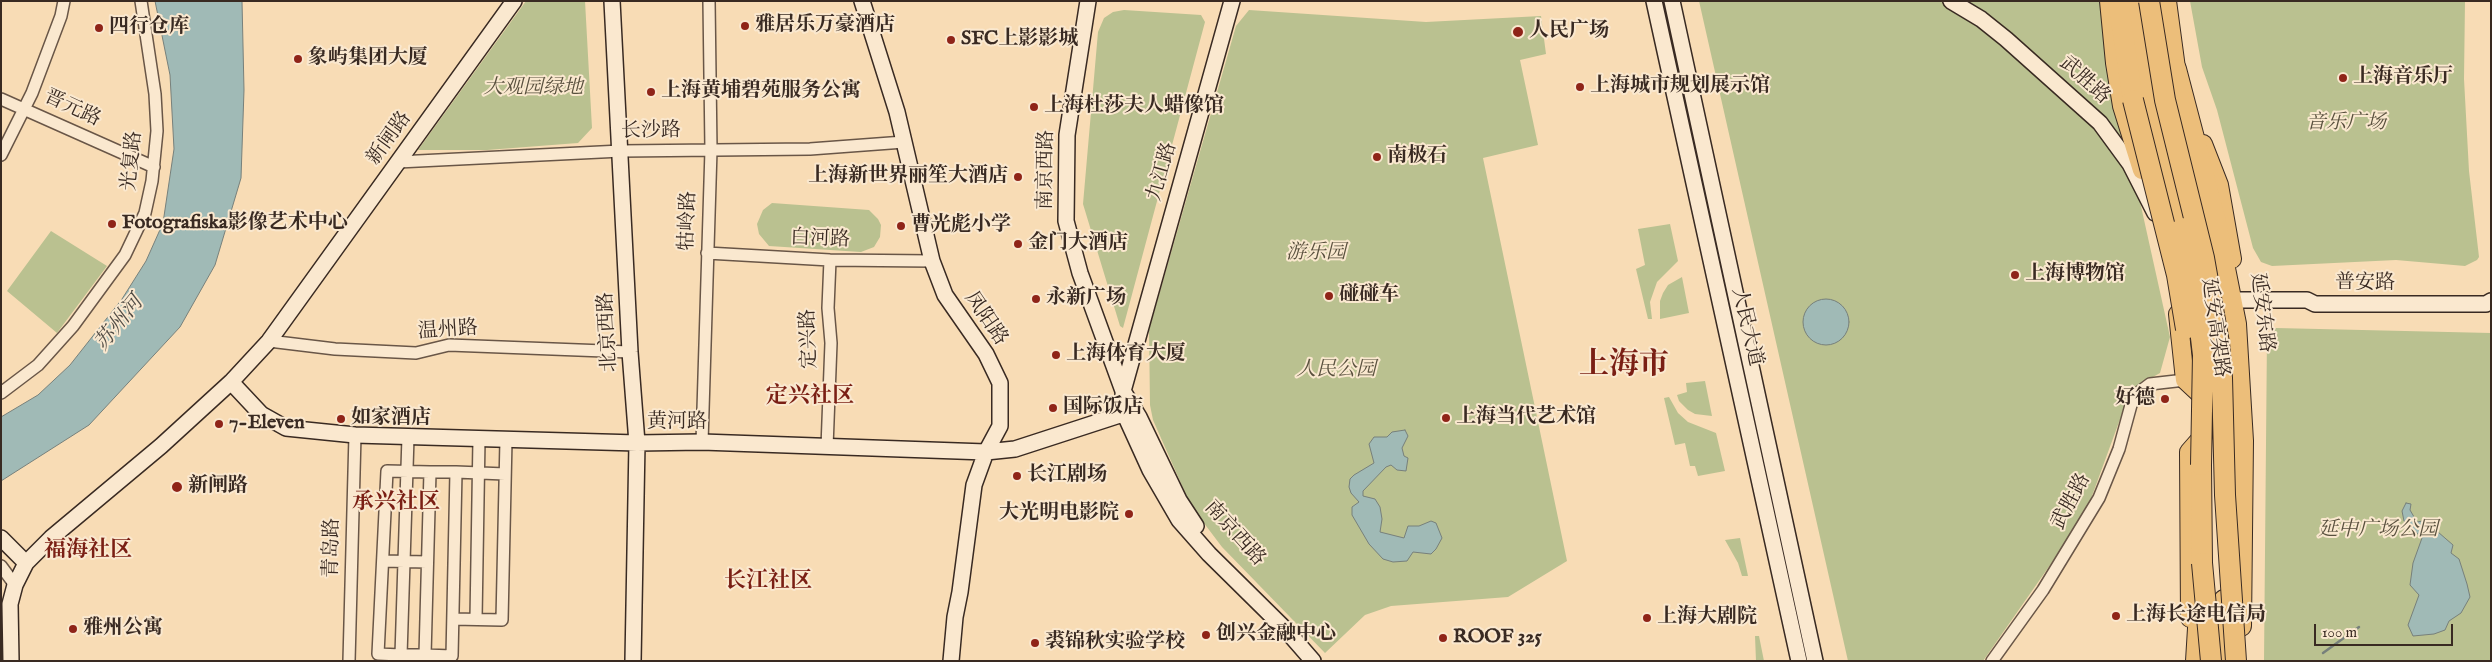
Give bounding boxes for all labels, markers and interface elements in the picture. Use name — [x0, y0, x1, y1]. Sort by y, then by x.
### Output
place label: 雅居乐万豪酒店 — [755, 14, 895, 38]
place label: 四行仓库 — [109, 16, 189, 40]
marker: 雅居乐万豪酒店 — [739, 20, 751, 32]
place label: 人民广场 — [1529, 20, 1609, 44]
marker: 四行仓库 — [93, 22, 105, 34]
marker: 人民广场 — [1511, 25, 1525, 39]
place label: SFC上影影城 — [961, 28, 1078, 52]
marker: SFC上影影城 — [945, 34, 957, 46]
place label: 象屿集团大厦 — [308, 47, 428, 71]
street label: 武胜路 — [2054, 52, 2114, 110]
marker: 象屿集团大厦 — [292, 53, 304, 65]
place label: 上海音乐厅 — [2353, 66, 2453, 90]
marker: 上海音乐厅 — [2337, 72, 2349, 84]
place label: 上海城市规划展示馆 — [1590, 75, 1770, 99]
park label: 大观园绿地 — [483, 77, 583, 101]
place label: 上海黄埔碧苑服务公寓 — [661, 80, 861, 104]
marker: 上海城市规划展示馆 — [1574, 81, 1586, 93]
street label: 晋元路 — [40, 85, 104, 133]
marker: 上海黄埔碧苑服务公寓 — [645, 86, 657, 98]
place label: 上海杜莎夫人蜡像馆 — [1044, 95, 1224, 119]
marker: 上海杜莎夫人蜡像馆 — [1028, 101, 1040, 113]
street label: 新闸路 — [363, 108, 417, 170]
park label: 音乐广场 — [2306, 112, 2386, 136]
street label: 长沙路 — [621, 119, 681, 145]
street label: 光复路 — [118, 130, 148, 192]
street label: 南京西路 — [1034, 130, 1060, 210]
street label: 九江路 — [1143, 140, 1183, 204]
place label: 南极石 — [1387, 145, 1447, 169]
marker: 南极石 — [1371, 151, 1383, 163]
place label: 上海新世界丽笙大酒店 — [808, 165, 1008, 189]
marker: 上海新世界丽笙大酒店 — [1012, 171, 1024, 183]
street label: 牯岭路 — [676, 191, 702, 251]
place label: Fotografiska影像艺术中心 — [122, 212, 348, 236]
place label: 曹光彪小学 — [911, 214, 1011, 238]
marker: Fotografiska影像艺术中心 — [106, 218, 118, 230]
marker: 曹光彪小学 — [895, 220, 907, 232]
street label: 白河路 — [790, 227, 850, 253]
place label: 金门大酒店 — [1028, 232, 1128, 256]
marker: 金门大酒店 — [1012, 238, 1024, 250]
park label: 游乐园 — [1286, 242, 1346, 266]
place label: 上海博物馆 — [2025, 263, 2125, 287]
marker: 上海博物馆 — [2009, 269, 2021, 281]
street label: 延安东路 — [2244, 272, 2278, 354]
street label: 普安路 — [2335, 272, 2395, 296]
street label: 延安高架路 — [2195, 277, 2233, 379]
place label: 碰碰车 — [1339, 284, 1399, 308]
street label: 人民大道 — [1725, 285, 1767, 369]
street label: 凤阳路 — [958, 287, 1012, 351]
place label: 永新广场 — [1046, 287, 1126, 311]
marker: 碰碰车 — [1323, 290, 1335, 302]
street label: 北京西路 — [595, 291, 623, 373]
water label: 苏州河 — [90, 292, 150, 356]
marker: 永新广场 — [1030, 293, 1042, 305]
street label: 定兴路 — [797, 309, 823, 369]
street label: 温州路 — [417, 317, 479, 345]
place label: 上海体育大厦 — [1066, 343, 1186, 367]
marker: 上海体育大厦 — [1050, 349, 1062, 361]
district label: 上海市 — [1579, 349, 1669, 385]
park label: 人民公园 — [1296, 359, 1376, 383]
district label: 定兴社区 — [766, 384, 854, 410]
place label: 好德 — [2115, 387, 2155, 411]
marker: 好德 — [2159, 393, 2171, 405]
place label: 国际饭店 — [1063, 396, 1143, 420]
marker: 国际饭店 — [1047, 402, 1059, 414]
place label: 上海当代艺术馆 — [1456, 406, 1596, 430]
place label: 如家酒店 — [351, 407, 431, 431]
street label: 黄河路 — [647, 411, 707, 435]
place label: 7-Eleven — [229, 412, 305, 436]
marker: 上海当代艺术馆 — [1440, 412, 1452, 424]
marker: 如家酒店 — [335, 413, 347, 425]
marker: 7-Eleven — [213, 418, 225, 430]
place label: 长江剧场 — [1027, 464, 1107, 488]
marker: 长江剧场 — [1011, 470, 1023, 482]
street label: 武胜路 — [2047, 470, 2097, 534]
place label: 新闸路 — [188, 475, 248, 499]
marker: 新闸路 — [170, 480, 184, 494]
district label: 承兴社区 — [352, 490, 440, 516]
street label: 南京西路 — [1198, 496, 1270, 572]
place label: 大光明电影院 — [999, 502, 1119, 526]
marker: 大光明电影院 — [1123, 508, 1135, 520]
street label: 青岛路 — [320, 518, 346, 578]
park label: 延中广场公园 — [2318, 519, 2438, 543]
district label: 福海社区 — [44, 538, 132, 564]
district label: 长江社区 — [724, 569, 812, 595]
place label: 上海长途电信局 — [2126, 604, 2266, 628]
place label: 上海大剧院 — [1657, 606, 1757, 630]
marker: 上海长途电信局 — [2110, 610, 2122, 622]
marker: 上海大剧院 — [1641, 612, 1653, 624]
scale bar — [2317, 614, 2456, 646]
place label: 雅州公寓 — [83, 617, 163, 641]
marker: 雅州公寓 — [67, 623, 79, 635]
place label: 创兴金融中心 — [1216, 623, 1336, 647]
text: 100 m — [2322, 623, 2357, 642]
place label: ROOF 325 — [1453, 626, 1542, 650]
marker: 创兴金融中心 — [1200, 629, 1212, 641]
place label: 裘锦秋实验学校 — [1045, 631, 1185, 655]
marker: ROOF 325 — [1437, 632, 1449, 644]
marker: 裘锦秋实验学校 — [1029, 637, 1041, 649]

